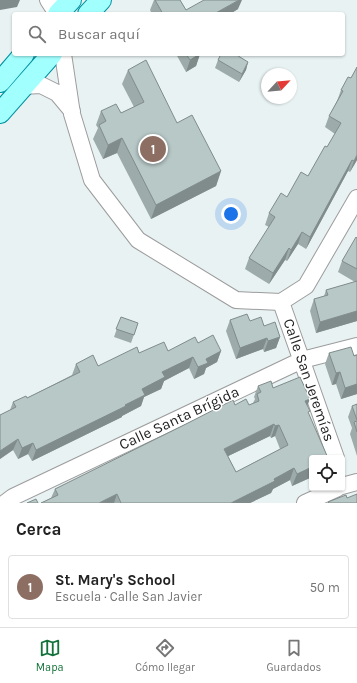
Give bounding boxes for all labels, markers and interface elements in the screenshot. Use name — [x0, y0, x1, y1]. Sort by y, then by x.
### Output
search box — [12, 12, 345, 56]
icon: search — [26, 23, 48, 45]
text: Buscar aquí — [58, 25, 140, 43]
north arrow — [261, 68, 297, 104]
pin: 1 — [140, 134, 166, 164]
your location — [221, 204, 241, 224]
street label: Calle San Jeremías — [280, 316, 338, 444]
street label: Calle Santa Brígida — [116, 382, 242, 454]
map controls — [309, 455, 345, 491]
button: locate — [309, 455, 345, 491]
text: Cerca — [16, 519, 61, 539]
text: St. Mary's School — [55, 571, 176, 589]
text: 1 — [28, 580, 32, 595]
text: 50 m — [310, 580, 340, 595]
text: Escuela · Calle San Javier — [55, 589, 202, 604]
tab: Mapa — [36, 637, 64, 674]
tab: Cómo llegar — [135, 637, 195, 674]
tab: Guardados — [267, 637, 321, 674]

